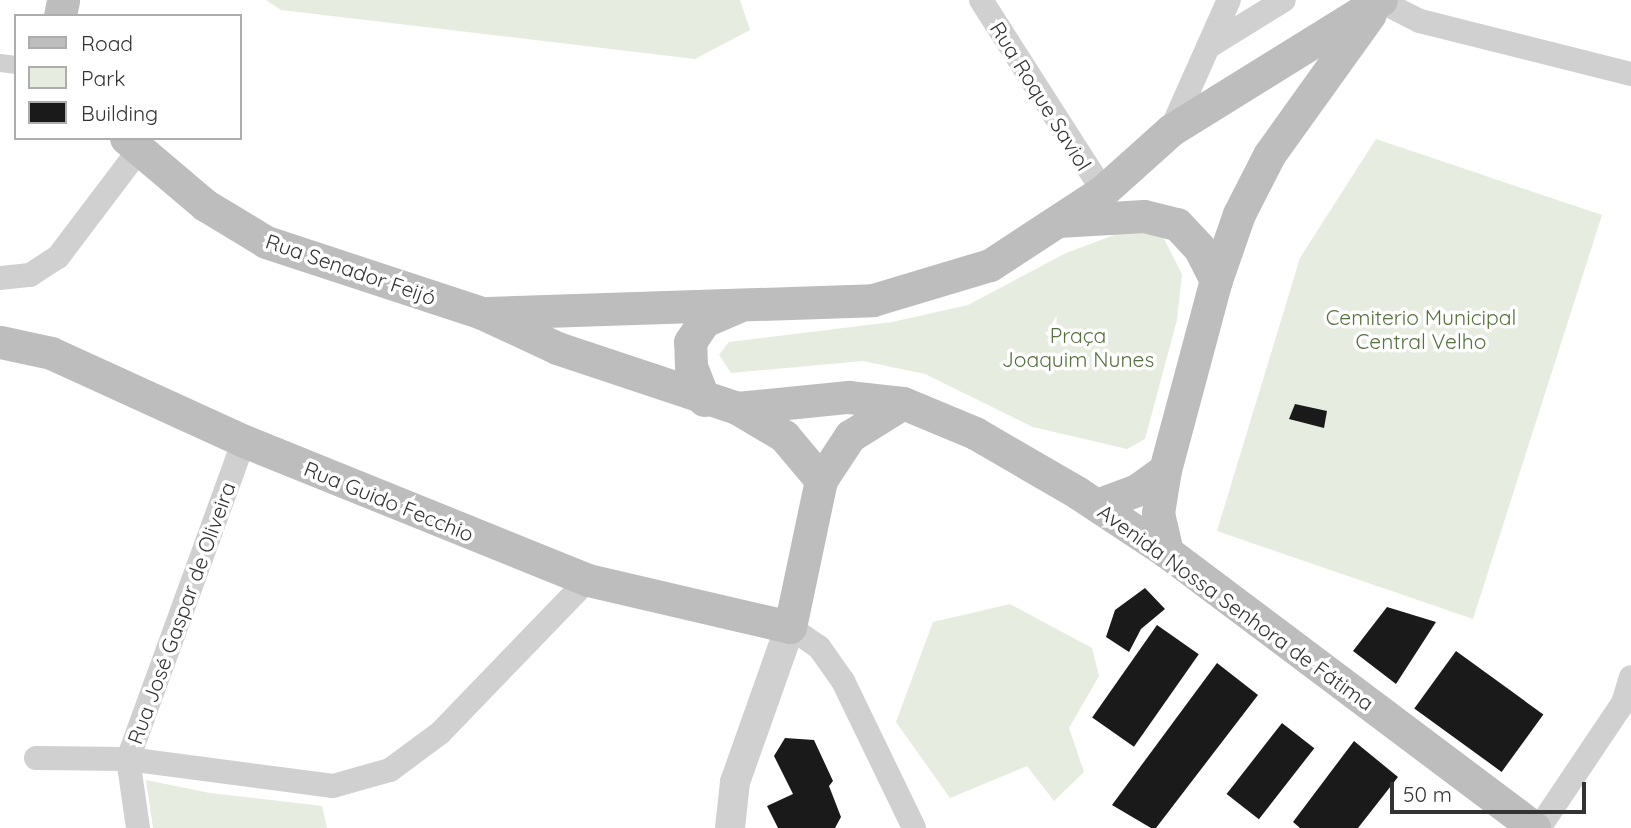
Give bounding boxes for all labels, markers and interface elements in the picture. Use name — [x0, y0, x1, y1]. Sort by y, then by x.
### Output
legend — [14, 14, 242, 140]
street label: Rua Roque Saviol — [985, 17, 1097, 175]
text: Road — [81, 30, 133, 56]
text: Park — [81, 65, 125, 91]
text: Building — [81, 100, 158, 126]
street label: Rua Senador Feijó — [263, 228, 439, 310]
park label: Cemiterio Municipal Central Velho — [1326, 304, 1516, 354]
park label: Praça Joaquim Nunes — [1002, 322, 1154, 372]
street label: Rua Guido Fecchio — [300, 455, 478, 547]
street label: Rua José Gaspar de Oliveira — [122, 479, 240, 747]
street label: Avenida Nossa Senhora de Fátima — [1093, 498, 1379, 716]
scale bar — [1393, 768, 1589, 812]
text: 50 m — [1403, 781, 1452, 807]

